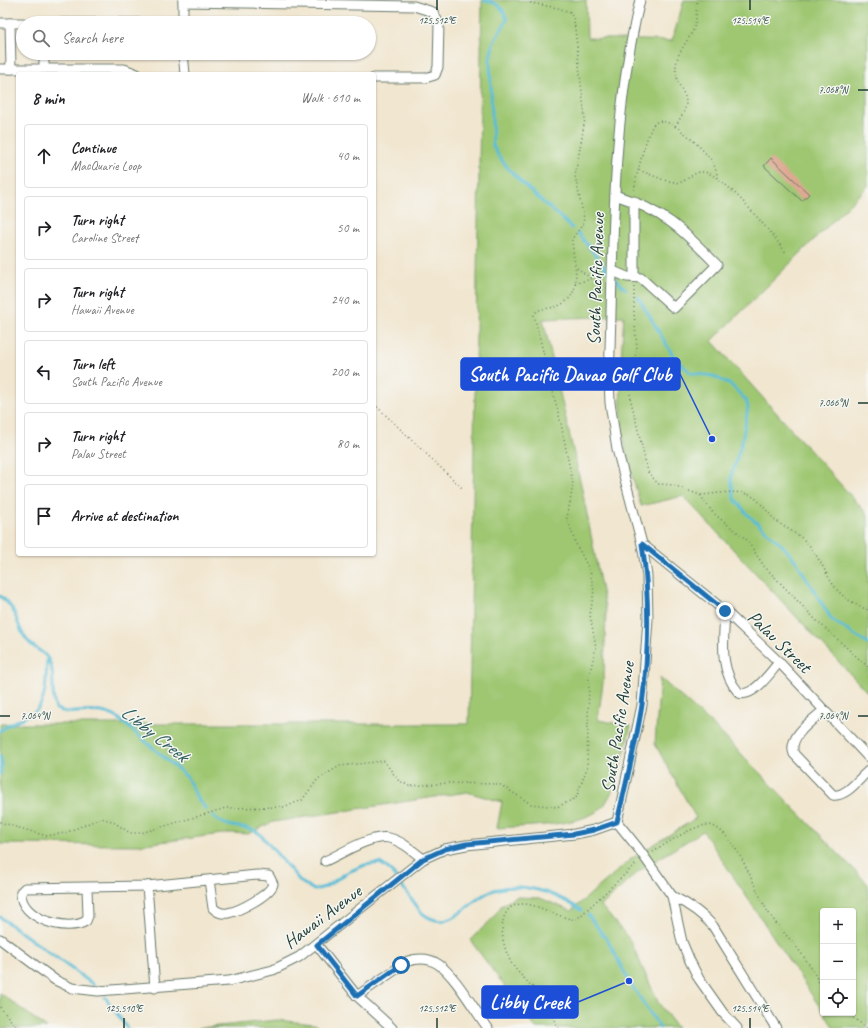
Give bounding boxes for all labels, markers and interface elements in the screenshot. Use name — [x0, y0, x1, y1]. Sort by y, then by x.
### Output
text: 125.512°E — [418, 14, 457, 27]
text: 125.514°E — [731, 14, 770, 27]
search box — [16, 16, 376, 60]
icon: search — [30, 27, 52, 49]
text: Search here — [62, 29, 123, 48]
text: 7.068°N — [819, 83, 849, 96]
text: 8 min — [32, 88, 65, 109]
text: Walk · 610 m — [301, 90, 360, 106]
text: Continue — [71, 139, 116, 158]
icon: ahead — [33, 145, 55, 167]
text: 40 m — [337, 148, 359, 164]
text: MacQuarie Loop — [71, 158, 141, 174]
text: Turn right — [71, 211, 124, 230]
street label: South Pacific Avenue — [582, 211, 610, 346]
icon: right — [33, 217, 55, 239]
text: 50 m — [337, 220, 359, 236]
text: Caroline Street — [71, 230, 138, 246]
text: Turn right — [71, 283, 124, 302]
icon: right — [33, 289, 55, 311]
text: 240 m — [331, 292, 359, 308]
text: Hawaii Avenue — [71, 302, 134, 318]
text: Turn left — [71, 355, 114, 374]
callout: South Pacific Davao Golf Club — [461, 358, 680, 390]
icon: left — [33, 361, 55, 383]
text: South Pacific Davao Golf Club — [468, 362, 674, 387]
text: 200 m — [331, 364, 359, 380]
text: South Pacific Avenue — [71, 374, 162, 390]
text: 7.066°N — [819, 396, 849, 409]
text: Turn right — [71, 427, 124, 446]
icon: right — [33, 433, 55, 455]
text: 80 m — [337, 436, 359, 452]
text: Palau Street — [71, 446, 126, 462]
icon: arrive — [33, 505, 55, 527]
text: Arrive at destination — [71, 507, 178, 526]
route end — [716, 602, 734, 620]
street label: Palau Street — [742, 605, 818, 679]
street label: South Pacific Avenue — [596, 658, 640, 795]
water label: Libby Creek — [116, 699, 196, 770]
text: 7.064°N — [21, 709, 51, 722]
text: 7.064°N — [819, 709, 849, 722]
street label: Hawaii Avenue — [279, 879, 368, 954]
map controls — [820, 908, 856, 1016]
button: + — [820, 908, 856, 944]
button: − — [820, 944, 856, 980]
route start — [392, 956, 410, 974]
button: locate — [820, 980, 856, 1016]
callout: Libby Creek — [482, 986, 578, 1018]
text: Libby Creek — [490, 990, 571, 1015]
text: 125.510°E — [105, 1002, 144, 1015]
text: 125.512°E — [418, 1002, 457, 1015]
text: 125.514°E — [731, 1002, 770, 1015]

